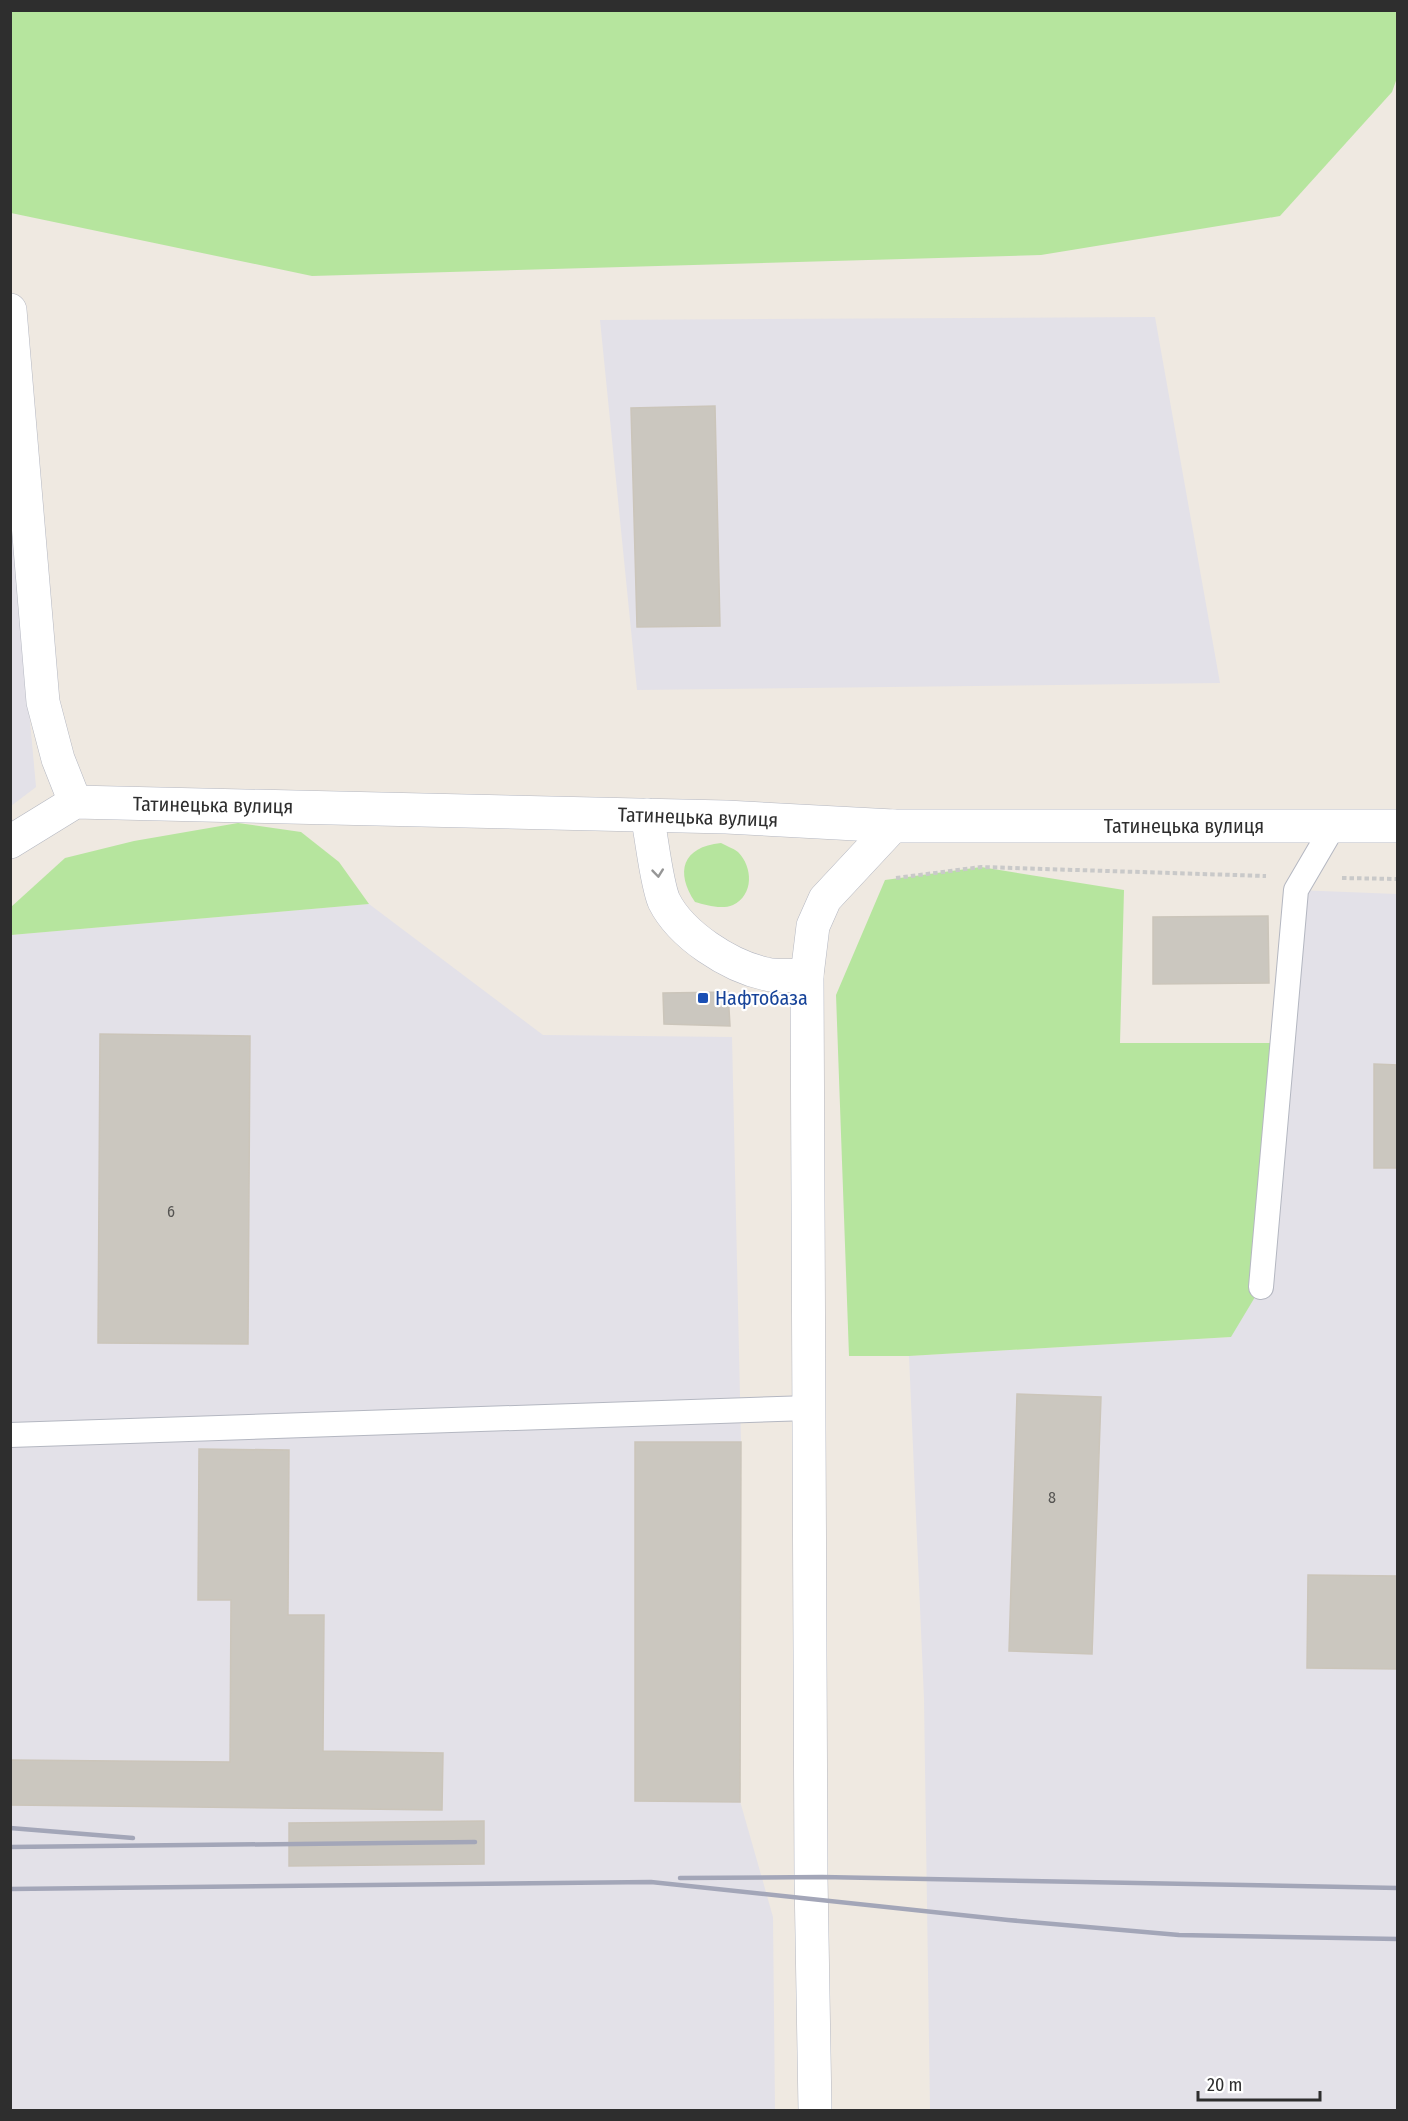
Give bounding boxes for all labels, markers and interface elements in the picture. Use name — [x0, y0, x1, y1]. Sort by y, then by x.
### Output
street label: Татинецька вулиця — [133, 792, 293, 818]
street label: Татинецька вулиця — [617, 802, 779, 832]
street label: Татинецька вулиця — [1104, 814, 1264, 838]
one-way arrow — [651, 868, 664, 877]
place label: Нафтобаза — [715, 986, 808, 1010]
marker: Нафтобаза — [696, 991, 710, 1005]
house number: 6 — [167, 1202, 175, 1221]
house number: 8 — [1048, 1488, 1056, 1507]
scale bar — [1198, 2064, 1320, 2102]
text: 20 m — [1207, 2074, 1242, 2096]

